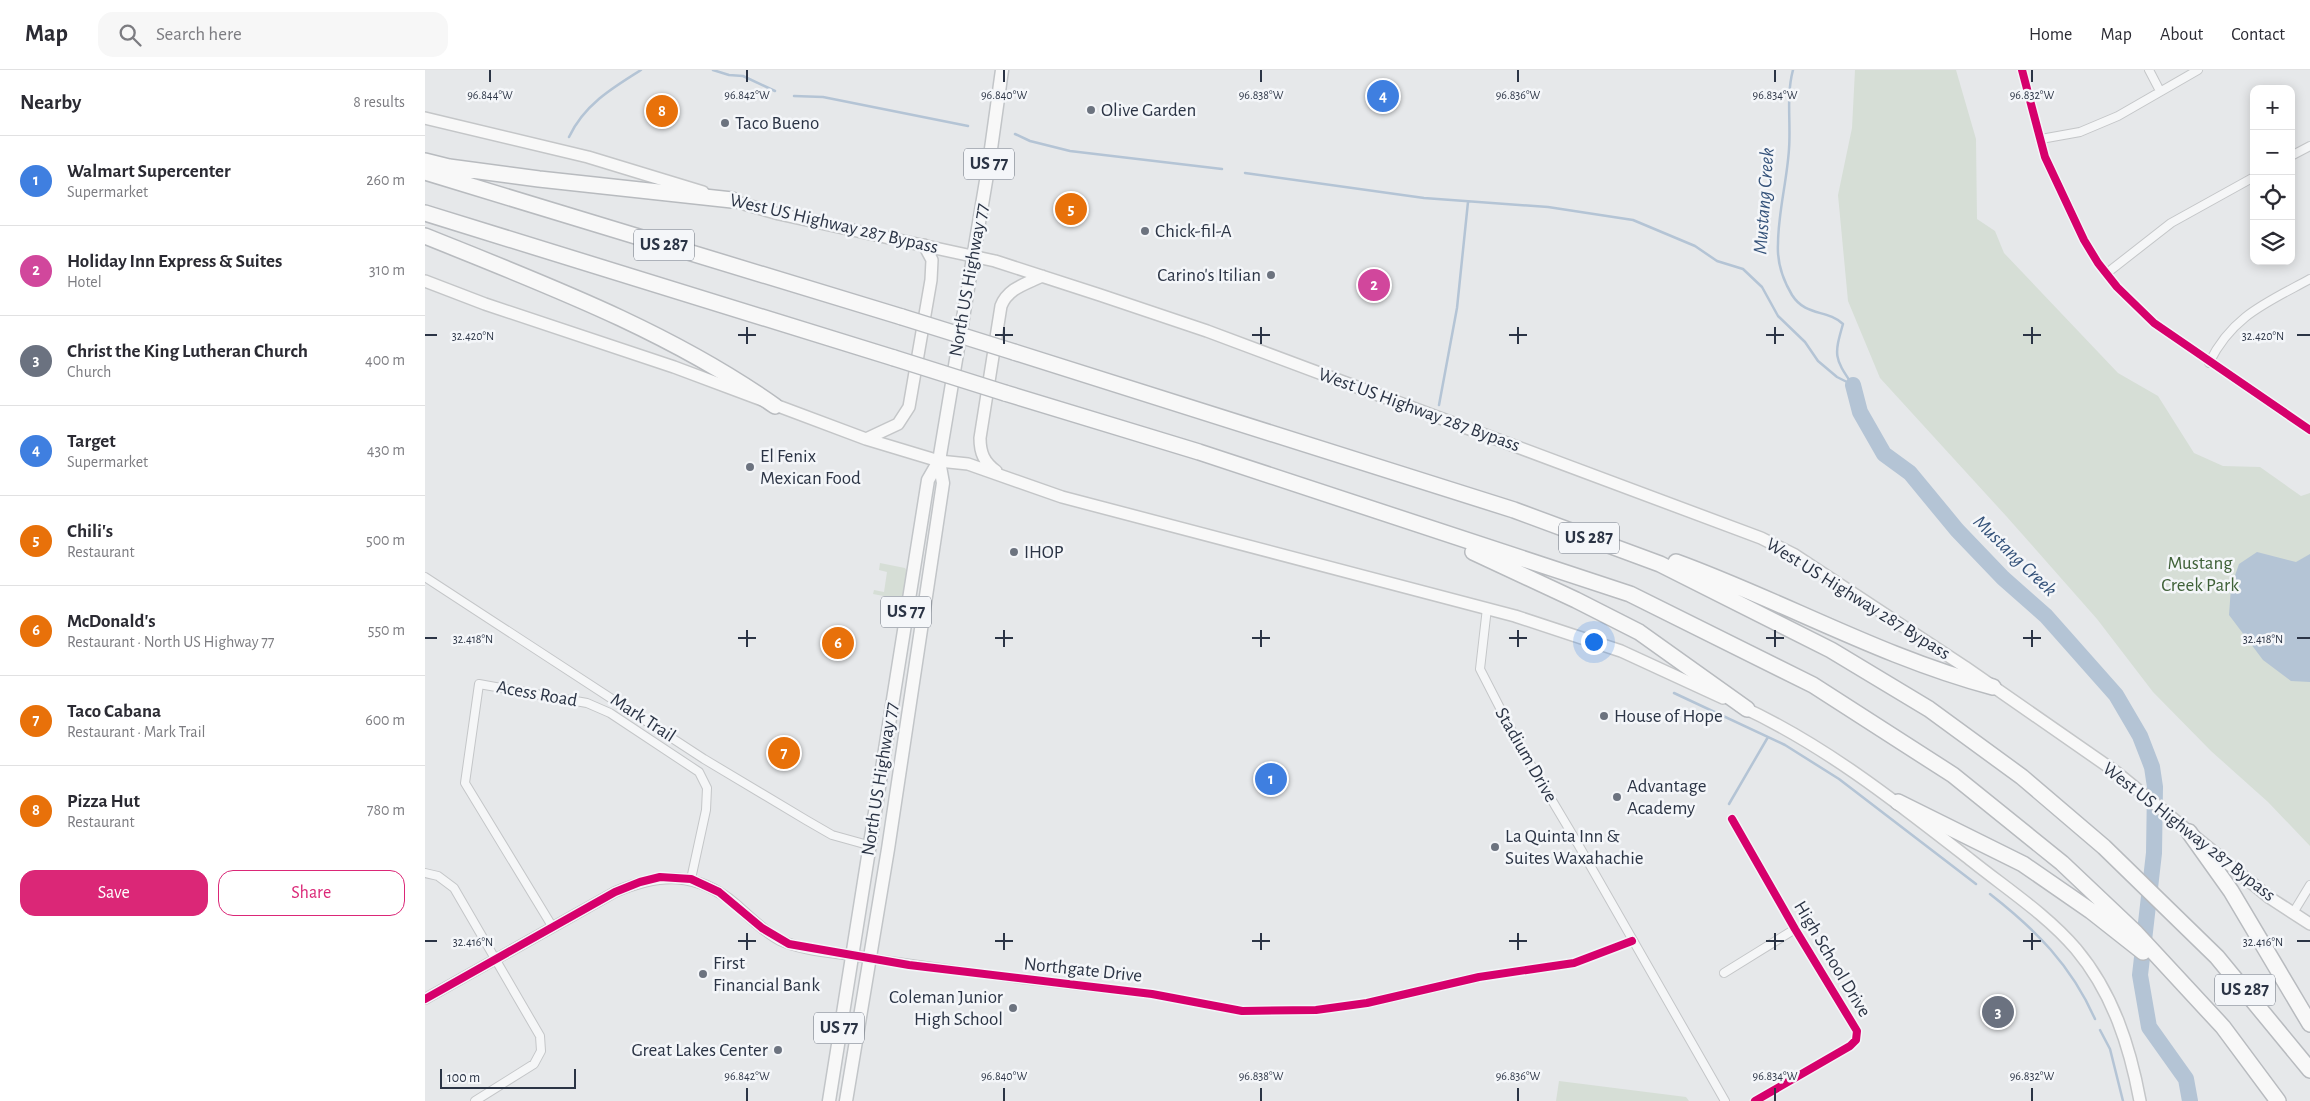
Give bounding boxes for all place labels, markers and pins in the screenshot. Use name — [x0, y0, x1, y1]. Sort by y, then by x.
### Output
pin: 4 — [1367, 77, 1399, 115]
pin: 8 — [646, 92, 678, 130]
place label: Olive Garden — [1101, 101, 1196, 120]
marker: Olive Garden — [1085, 104, 1097, 116]
place label: Taco Bueno — [735, 114, 819, 133]
marker: Taco Bueno — [719, 117, 731, 129]
pin: 5 — [1055, 190, 1087, 228]
place label: Chick-fil-A — [1155, 222, 1232, 241]
marker: Chick-fil-A — [1139, 225, 1151, 237]
place label: Carino's Itilian — [1157, 266, 1261, 285]
pin: 2 — [1358, 266, 1390, 304]
marker: Carino's Itilian — [1265, 269, 1277, 281]
place label: El Fenix Mexican Food — [760, 447, 861, 488]
marker: El Fenix Mexican Food — [744, 461, 756, 473]
place label: IHOP — [1024, 543, 1064, 562]
marker: IHOP — [1008, 546, 1020, 558]
pin: 6 — [822, 624, 854, 662]
place label: House of Hope — [1614, 707, 1723, 726]
marker: House of Hope — [1598, 710, 1610, 722]
pin: 7 — [768, 734, 800, 772]
pin: 1 — [1255, 760, 1287, 798]
place label: Advantage Academy — [1627, 777, 1706, 818]
marker: Advantage Academy — [1611, 791, 1623, 803]
place label: La Quinta Inn & Suites Waxahachie — [1505, 827, 1644, 868]
marker: La Quinta Inn & Suites Waxahachie — [1489, 841, 1501, 853]
place label: First Financial Bank — [713, 954, 820, 995]
marker: First Financial Bank — [697, 968, 709, 980]
place label: Coleman Junior High School — [889, 988, 1003, 1029]
pin: 3 — [1982, 993, 2014, 1031]
marker: Coleman Junior High School — [1007, 1002, 1019, 1014]
place label: Great Lakes Center — [631, 1041, 768, 1060]
marker: Great Lakes Center — [772, 1044, 784, 1056]

